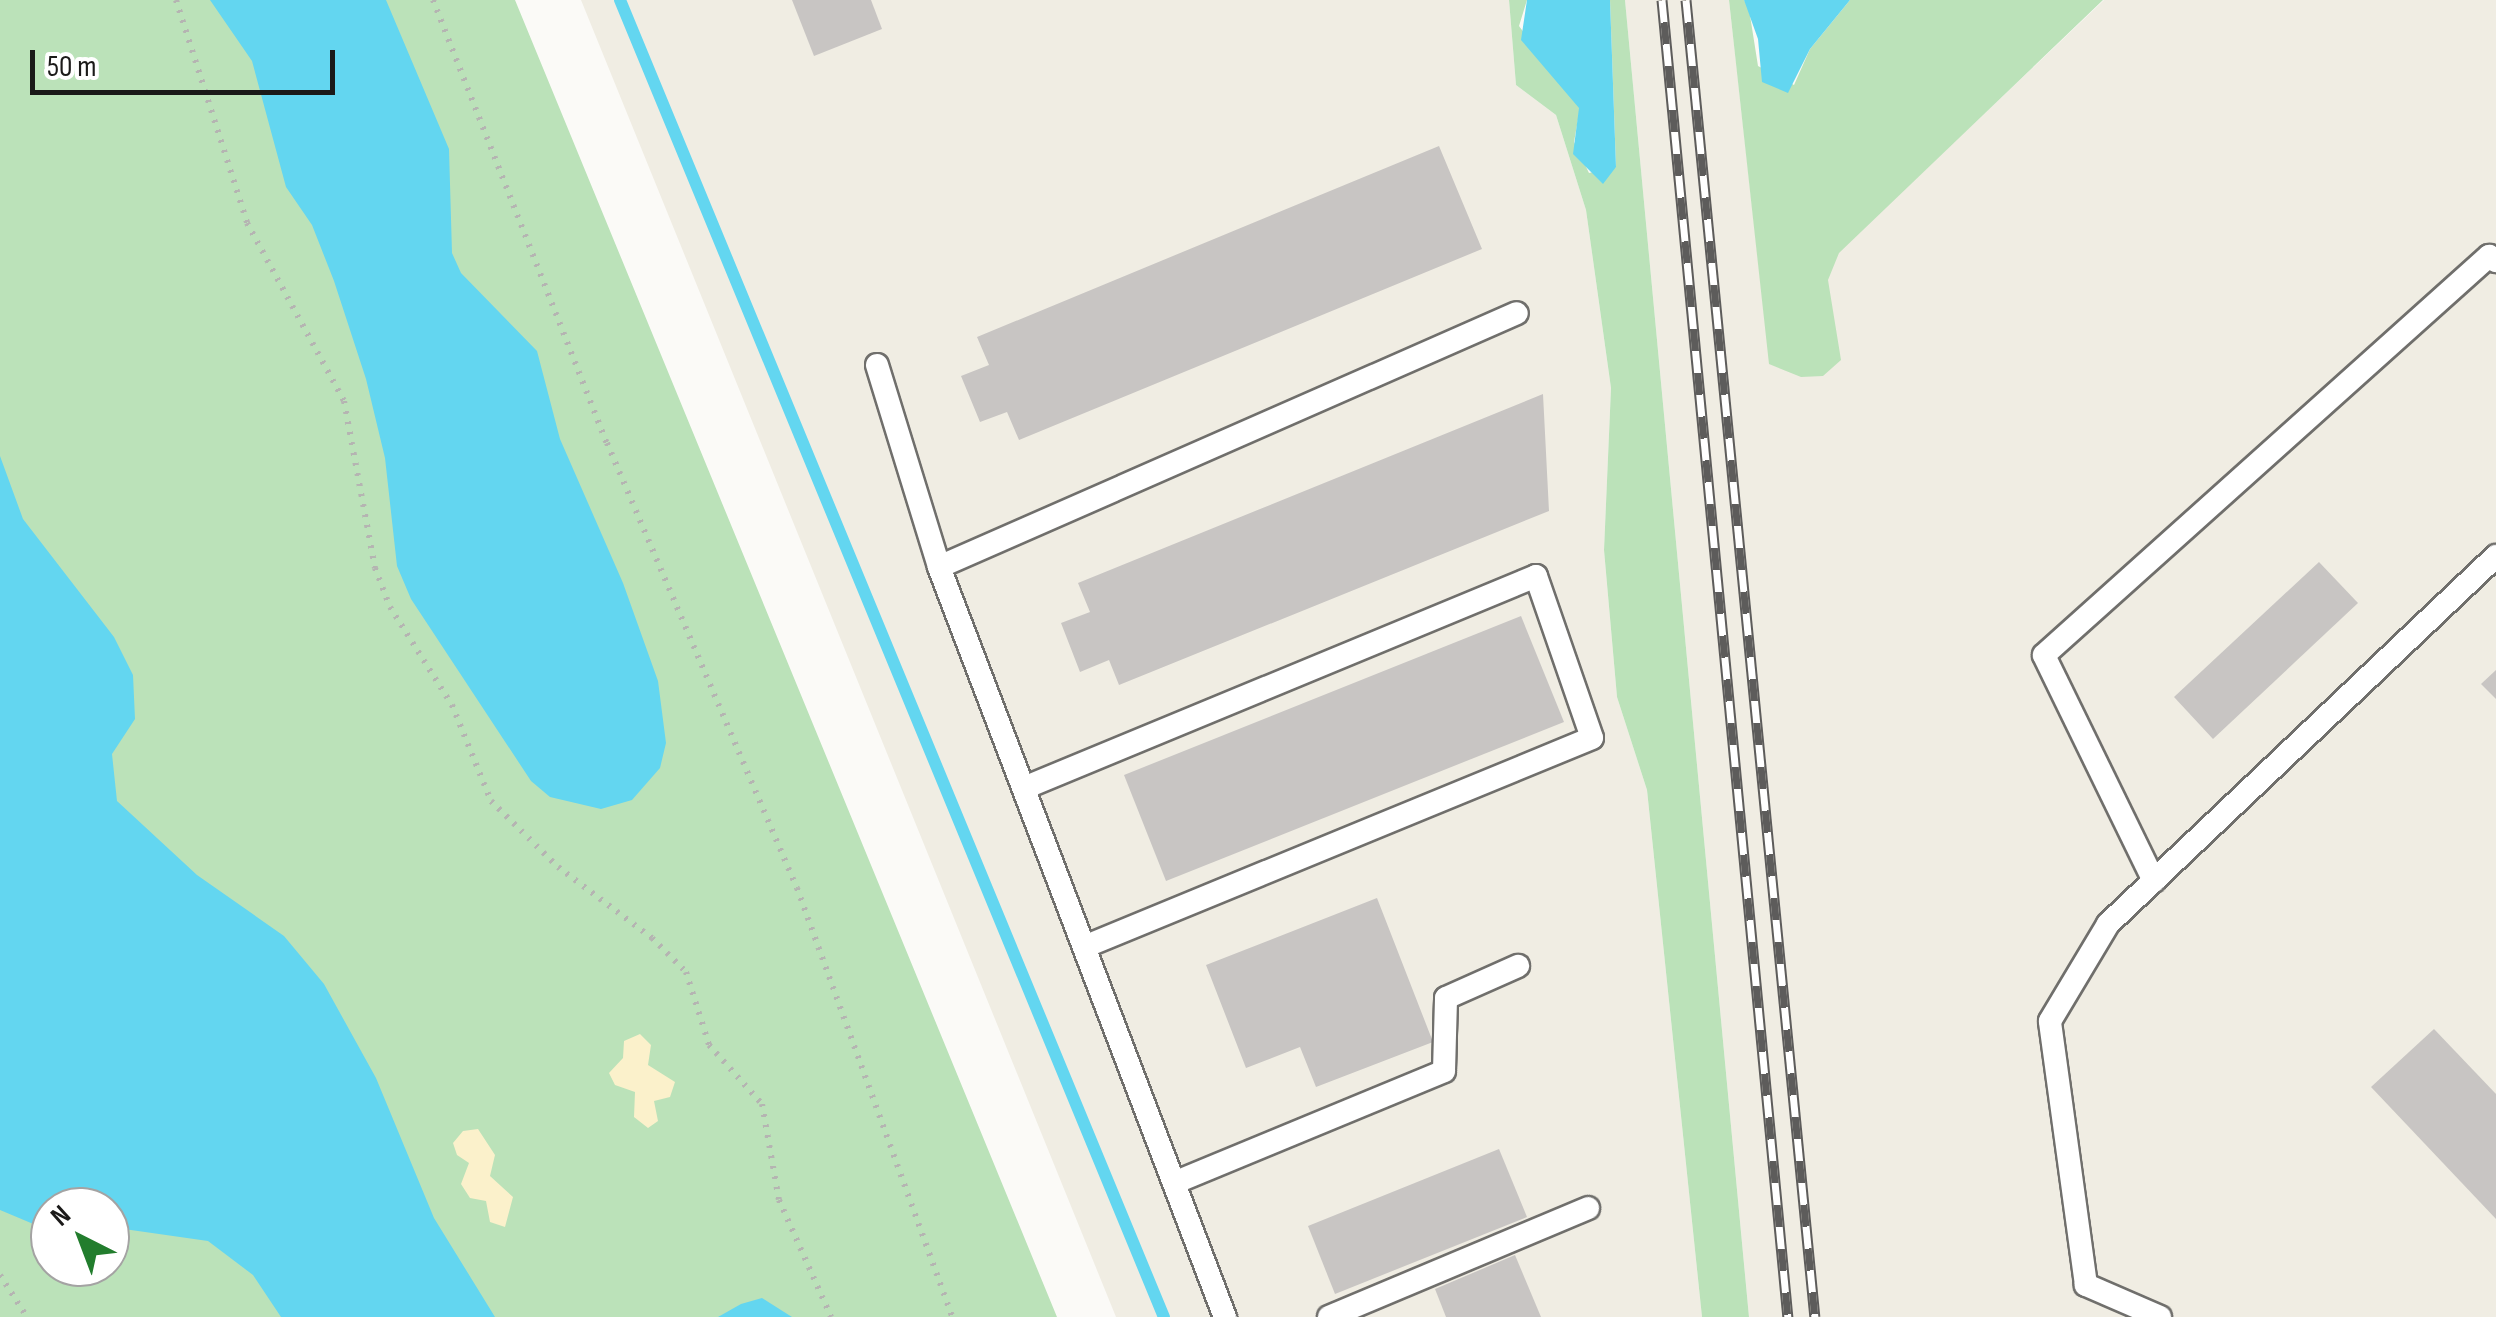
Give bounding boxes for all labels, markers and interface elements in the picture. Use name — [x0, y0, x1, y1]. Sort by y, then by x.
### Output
scale bar — [35, 30, 340, 92]
text: 50 m — [47, 49, 96, 85]
north arrow — [30, 1187, 130, 1287]
text: N — [44, 1199, 78, 1233]

